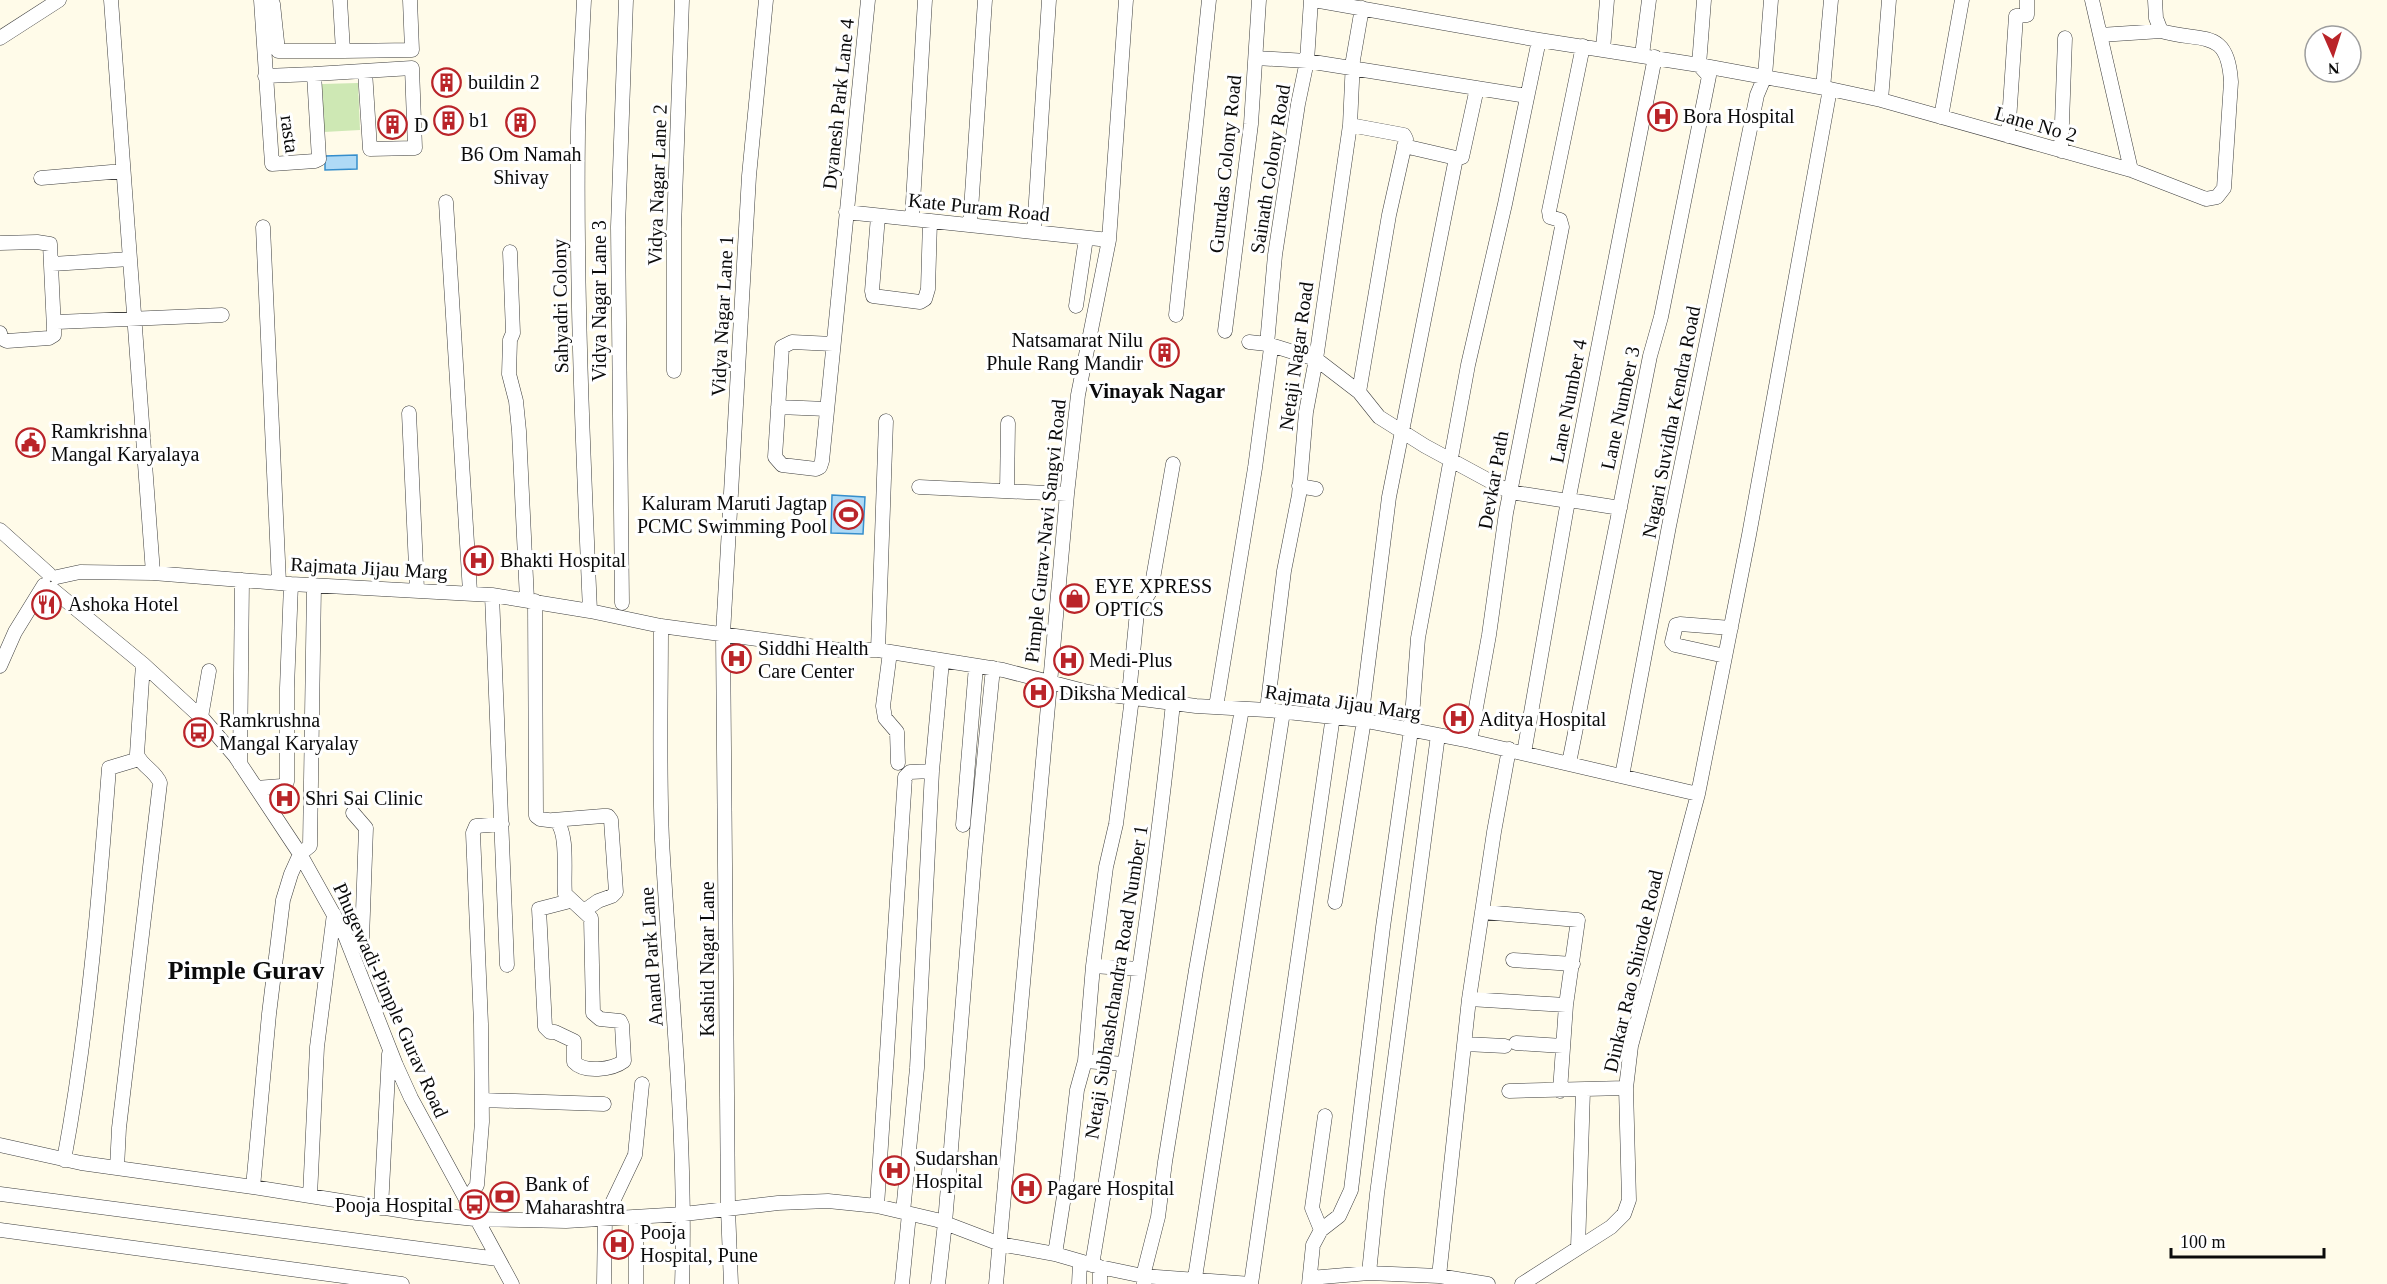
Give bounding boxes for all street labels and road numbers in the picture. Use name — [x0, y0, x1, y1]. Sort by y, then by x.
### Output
street label: Dyanesh Park Lane 4 — [818, 18, 859, 191]
street label: Gurudas Colony Road — [1205, 74, 1246, 254]
street label: Sainath Colony Road — [1246, 83, 1295, 255]
street label: Lane No 2 — [1992, 102, 2080, 146]
street label: Vidya Nagar Lane 2 — [643, 104, 672, 266]
street label: rasta — [276, 114, 304, 154]
street label: Kate Puram Road — [907, 189, 1051, 225]
street label: Vidya Nagar Lane 3 — [588, 220, 611, 382]
street label: Vidya Nagar Lane 1 — [707, 235, 738, 397]
street label: Sahyadri Colony — [548, 238, 573, 374]
street label: Netaji Nagar Road — [1275, 280, 1318, 432]
street label: Nagari Suvidha Kendra Road — [1638, 304, 1705, 540]
street label: Lane Number 4 — [1545, 337, 1591, 465]
street label: Lane Number 3 — [1596, 344, 1644, 472]
street label: Pimple Gurav-Navi Sangvi Road — [1020, 398, 1071, 664]
street label: Devkar Path — [1474, 429, 1512, 531]
street label: Rajmata Jijau Marg — [290, 553, 448, 584]
street label: Rajmata Jijau Marg — [1263, 680, 1422, 725]
street label: Netaji Subhashchandra Road Number 1 — [1080, 823, 1153, 1141]
street label: Dinkar Rao Shirode Road — [1599, 868, 1667, 1074]
street label: Phugewadi-Pimple Gurav Road — [328, 879, 453, 1121]
street label: Kashid Nagar Lane — [696, 881, 719, 1037]
street label: Anand Park Lane — [635, 886, 667, 1028]

